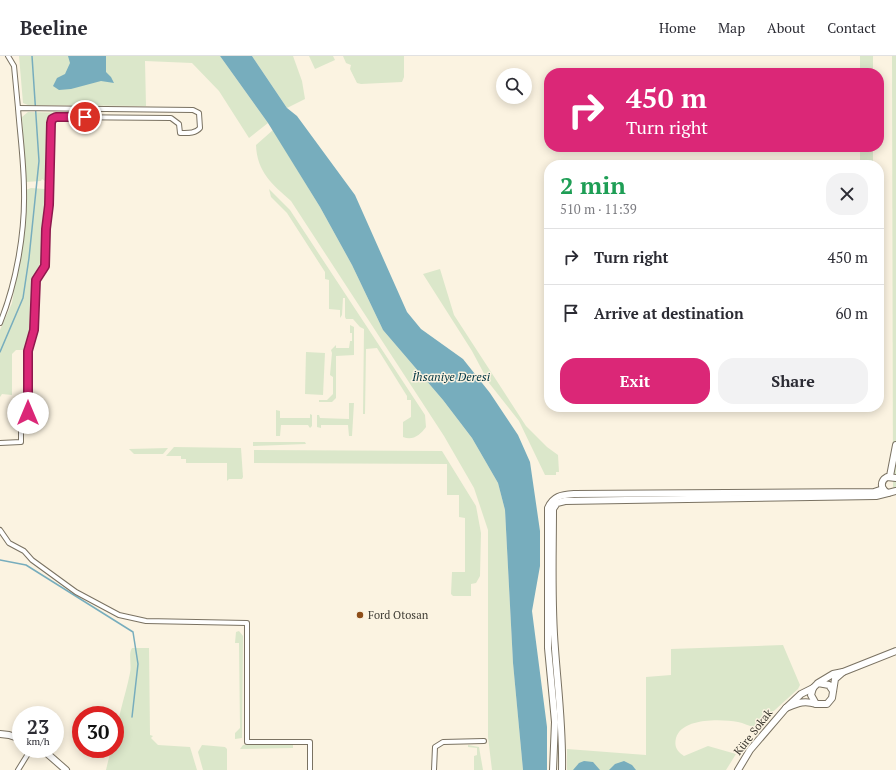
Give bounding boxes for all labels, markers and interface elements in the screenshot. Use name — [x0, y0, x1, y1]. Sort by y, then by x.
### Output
text: Beeline — [20, 15, 88, 40]
text: Home — [659, 18, 696, 37]
text: Map — [718, 18, 745, 37]
text: About — [767, 18, 805, 37]
text: Contact — [827, 18, 876, 37]
map controls — [496, 68, 532, 104]
button: search — [496, 68, 532, 104]
text: 450 m — [626, 79, 707, 116]
icon: right — [560, 84, 612, 136]
pin — [68, 100, 102, 134]
icon: arrive — [74, 106, 96, 128]
text: Turn right — [626, 115, 708, 139]
text: 2 min — [560, 169, 626, 201]
button: close — [826, 173, 868, 215]
text: 510 m · 11:39 — [560, 200, 637, 218]
icon: right — [560, 246, 582, 268]
text: Turn right — [594, 247, 669, 267]
text: 450 m — [827, 247, 868, 267]
icon: arrive — [560, 302, 582, 324]
text: Arrive at destination — [594, 303, 744, 323]
text: 60 m — [835, 303, 868, 323]
button: Exit — [560, 358, 710, 404]
button: Share — [718, 358, 868, 404]
water label: İhsaniye Deresi — [411, 369, 491, 384]
position arrow — [7, 392, 49, 434]
place label: Ford Otosan — [368, 608, 429, 622]
marker: Ford Otosan — [355, 610, 365, 620]
speed limit sign: 30 — [72, 706, 124, 758]
street label: Küre Sokak — [731, 706, 776, 758]
text: 23 — [27, 713, 49, 740]
text: km/h — [26, 735, 50, 748]

